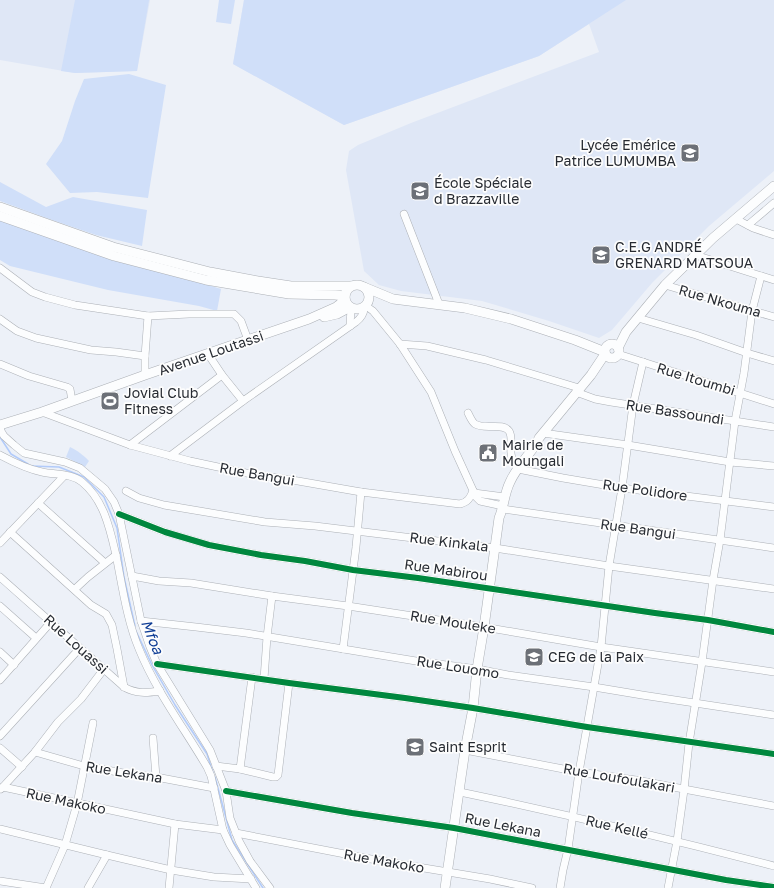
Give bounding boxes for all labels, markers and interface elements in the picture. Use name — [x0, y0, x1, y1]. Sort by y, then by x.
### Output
place label: Lycée Emérice Patrice LUMUMBA — [555, 136, 677, 169]
school or university icon: Lycée Emérice Patrice LUMUMBA — [679, 142, 701, 164]
place label: École Spéciale d Brazzaville — [434, 174, 532, 207]
school or university icon: École Spéciale d Brazzaville — [409, 180, 431, 202]
place label: C.E.G ANDRÉ GRENARD MATSOUA — [615, 238, 754, 271]
school or university icon: C.E.G ANDRÉ GRENARD MATSOUA — [590, 244, 612, 266]
street label: Rue Nkouma — [677, 281, 763, 320]
street label: Avenue Loutassi — [156, 327, 265, 378]
street label: Rue Itoumbi — [655, 359, 737, 398]
place label: Jovial Club Fitness — [124, 384, 198, 417]
sports icon: Jovial Club Fitness — [99, 390, 121, 412]
street label: Rue Bassoundi — [625, 395, 725, 428]
place label: Mairie de Moungali — [502, 436, 564, 469]
public building icon: Mairie de Moungali — [477, 442, 499, 464]
street label: Rue Bangui — [218, 459, 296, 488]
street label: Rue Polidore — [602, 475, 689, 504]
street label: Rue Bangui — [599, 515, 677, 542]
street label: Rue Kinkala — [409, 528, 490, 555]
street label: Rue Mabirou — [403, 555, 489, 584]
street label: Rue Mouleke — [409, 606, 497, 637]
street label: Rue Louassi — [41, 610, 112, 677]
water label: Mfoa — [138, 617, 168, 657]
school or university icon: CEG de la Paix — [523, 646, 545, 668]
place label: CEG de la Paix — [548, 648, 644, 665]
street label: Rue Louomo — [416, 652, 501, 681]
school or university icon: Saint Esprit — [404, 736, 426, 758]
place label: Saint Esprit — [429, 738, 507, 755]
street label: Rue Lekana — [84, 757, 164, 786]
street label: Rue Loufoulakari — [562, 759, 676, 796]
street label: Rue Makoko — [25, 784, 108, 817]
street label: Rue Lekana — [463, 809, 543, 840]
street label: Rue Kellé — [584, 811, 650, 842]
street label: Rue Makoko — [343, 845, 426, 876]

